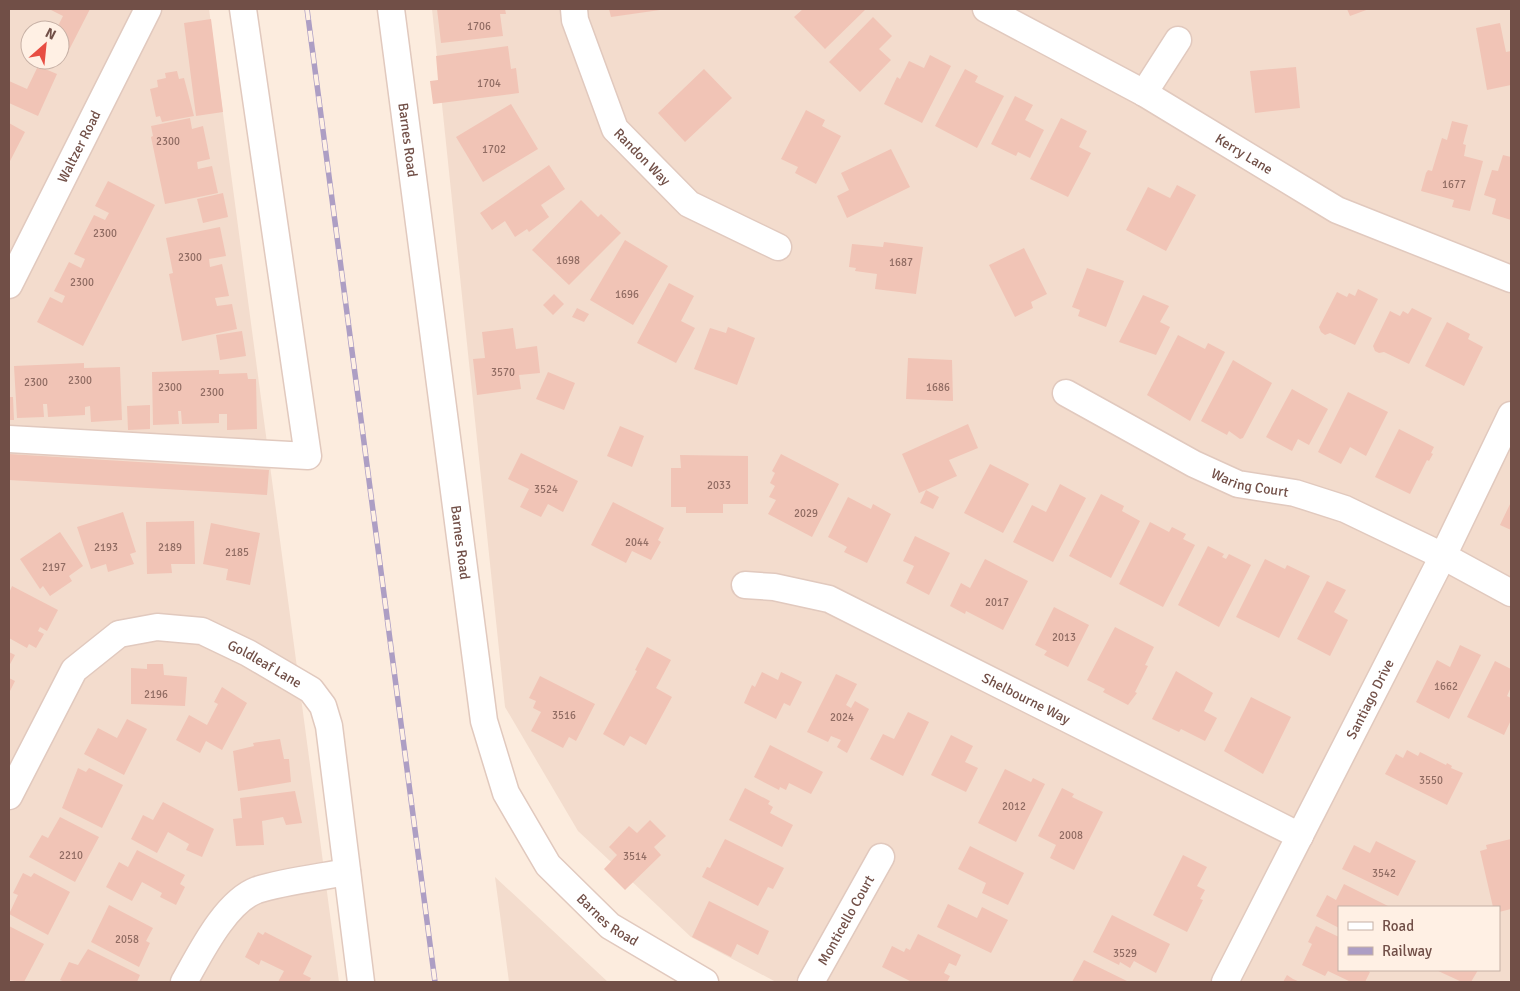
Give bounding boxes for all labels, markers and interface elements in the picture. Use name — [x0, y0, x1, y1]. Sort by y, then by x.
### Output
north arrow — [20, 20, 70, 70]
house number: 1706 — [467, 20, 491, 33]
text: N — [42, 24, 59, 44]
house number: 1704 — [477, 77, 501, 90]
street label: Barnes Road — [395, 102, 421, 178]
street label: Waltzer Road — [53, 108, 104, 186]
street label: Randon Way — [610, 125, 674, 189]
street label: Kerry Lane — [1212, 130, 1276, 178]
house number: 2300 — [156, 135, 180, 148]
house number: 1702 — [482, 143, 506, 156]
house number: 1677 — [1442, 178, 1466, 191]
house number: 2300 — [93, 227, 117, 240]
house number: 2300 — [178, 251, 202, 264]
house number: 1698 — [556, 254, 580, 267]
house number: 1687 — [889, 256, 913, 269]
house number: 2300 — [70, 276, 94, 289]
house number: 1696 — [615, 288, 639, 301]
house number: 3570 — [491, 366, 515, 379]
house number: 2300 — [68, 374, 92, 387]
house number: 2300 — [24, 376, 48, 389]
house number: 2300 — [158, 381, 182, 394]
house number: 1686 — [926, 381, 950, 394]
house number: 2300 — [200, 386, 224, 399]
street label: Waring Court — [1209, 464, 1290, 500]
house number: 2033 — [707, 479, 731, 492]
house number: 3524 — [534, 483, 558, 496]
street label: Barnes Road — [447, 504, 474, 581]
house number: 2029 — [794, 507, 818, 520]
house number: 2044 — [625, 536, 649, 549]
house number: 2193 — [94, 541, 118, 554]
house number: 2189 — [158, 541, 182, 554]
house number: 2185 — [225, 546, 249, 559]
house number: 2197 — [42, 561, 66, 574]
house number: 2017 — [985, 596, 1009, 609]
house number: 2013 — [1052, 631, 1076, 644]
street label: Goldleaf Lane — [225, 636, 305, 691]
street label: Santiago Drive — [1342, 656, 1397, 742]
street label: Shelbourne Way — [979, 669, 1073, 728]
house number: 1662 — [1434, 680, 1458, 693]
house number: 2196 — [144, 688, 168, 701]
house number: 3516 — [552, 709, 576, 722]
house number: 2024 — [830, 711, 854, 724]
house number: 3550 — [1419, 774, 1443, 787]
house number: 2012 — [1002, 800, 1026, 813]
house number: 2008 — [1059, 829, 1083, 842]
house number: 2210 — [59, 849, 83, 862]
house number: 3514 — [623, 850, 647, 863]
house number: 3542 — [1372, 867, 1396, 880]
street label: Monticello Court — [814, 872, 878, 968]
street label: Barnes Road — [573, 890, 642, 949]
legend — [1338, 906, 1500, 971]
text: Road — [1382, 917, 1414, 935]
house number: 2058 — [115, 933, 139, 946]
text: Railway — [1382, 942, 1432, 960]
house number: 3529 — [1113, 947, 1137, 960]

